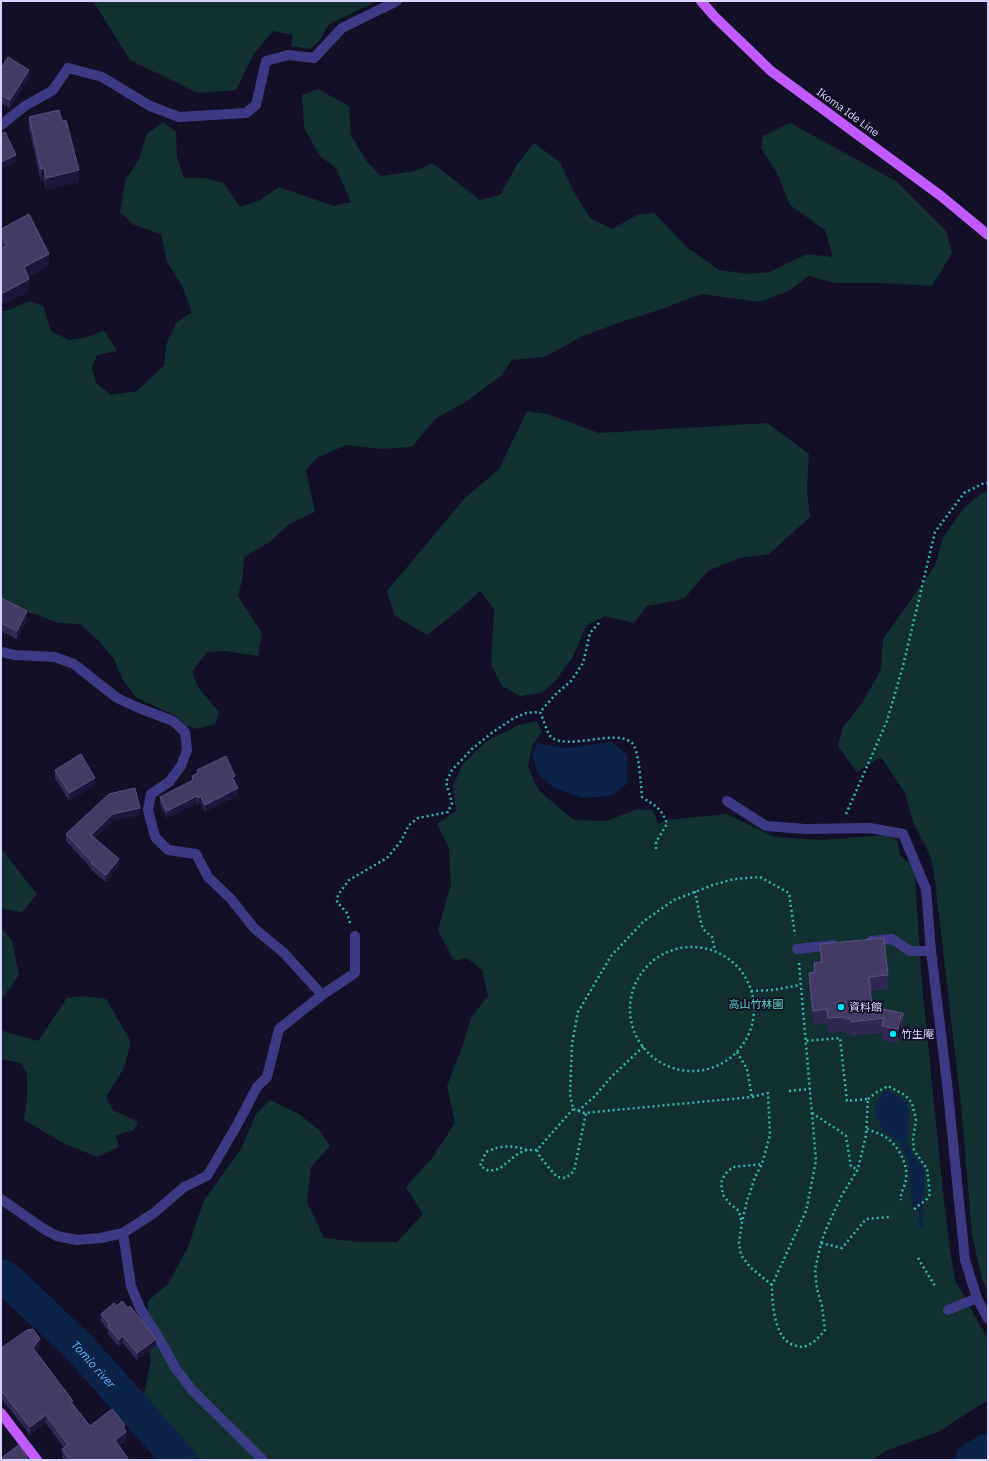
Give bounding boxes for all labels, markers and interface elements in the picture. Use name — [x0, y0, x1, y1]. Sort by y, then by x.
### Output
street label: Ikoma Ide Line — [814, 85, 882, 139]
park label: 高山竹林園 — [729, 997, 784, 1011]
place label: 資料館 — [849, 1000, 882, 1014]
marker: 資料館 — [836, 1002, 846, 1012]
place label: 竹生庵 — [901, 1027, 934, 1041]
marker: 竹生庵 — [888, 1029, 898, 1039]
water label: Tomio river — [69, 1337, 120, 1391]

